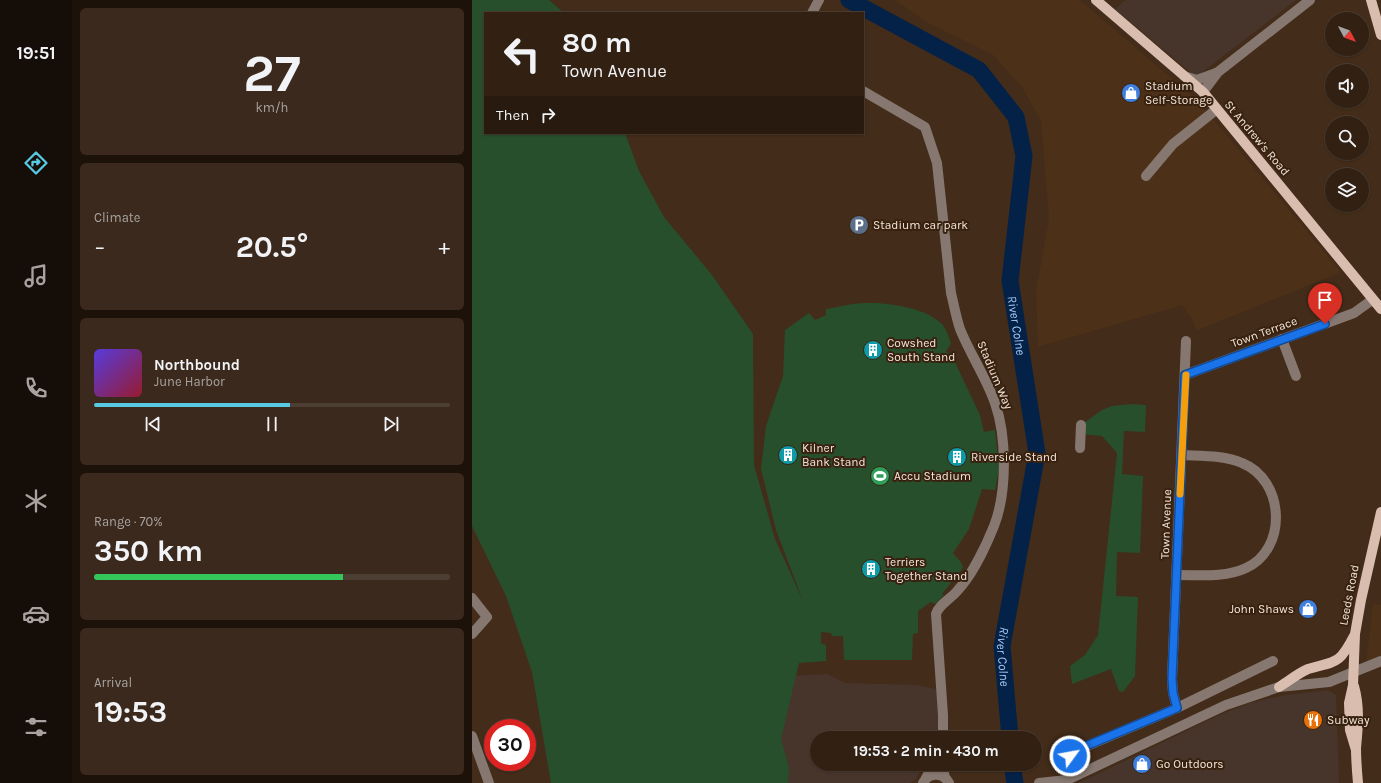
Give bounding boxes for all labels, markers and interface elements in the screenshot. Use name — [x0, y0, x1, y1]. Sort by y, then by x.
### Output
north arrow — [1325, 12, 1369, 56]
map controls — [1325, 12, 1369, 212]
text: 80 m — [562, 26, 631, 59]
icon: left — [496, 28, 548, 80]
text: 19:51 — [16, 42, 56, 64]
text: 27 — [243, 43, 301, 104]
text: Town Avenue — [562, 60, 667, 82]
button: sound — [1325, 64, 1369, 108]
place label: Stadium Self-Storage — [1145, 79, 1212, 107]
shop icon: Stadium Self-Storage — [1120, 82, 1142, 104]
street label: St Andrew's Road — [1222, 98, 1292, 178]
text: km/h — [256, 100, 288, 115]
icon: right — [537, 104, 559, 126]
text: Then — [496, 106, 529, 124]
button: search — [1325, 116, 1369, 160]
icon: directions — [22, 149, 50, 177]
button: layers — [1325, 168, 1369, 212]
text: Climate — [94, 210, 140, 225]
parking icon: Stadium car park — [848, 214, 870, 236]
place label: Stadium car park — [873, 218, 968, 232]
text: 20.5° — [236, 229, 308, 265]
text: − — [94, 234, 106, 260]
text: + — [438, 234, 450, 260]
icon: music — [22, 262, 50, 290]
pin — [1308, 283, 1342, 324]
icon: arrive — [1314, 289, 1336, 311]
water label: River Colne — [1005, 295, 1029, 356]
street label: Town Terrace — [1229, 314, 1299, 350]
place label: Cowshed South Stand — [887, 336, 955, 364]
building icon: Cowshed South Stand — [862, 339, 884, 361]
street label: Stadium Way — [974, 339, 1016, 412]
text: Northbound — [154, 356, 240, 374]
icon: phone — [22, 374, 50, 402]
text: June Harbor — [154, 374, 225, 389]
icon: previous — [142, 413, 164, 435]
icon: pause — [261, 413, 283, 435]
icon: next — [380, 413, 402, 435]
place label: Kilner Bank Stand — [802, 441, 866, 469]
building icon: Kilner Bank Stand — [777, 444, 799, 466]
building icon: Riverside Stand — [946, 446, 968, 468]
place label: Riverside Stand — [971, 450, 1057, 464]
sports icon: Accu Stadium — [869, 465, 891, 487]
place label: Accu Stadium — [894, 469, 971, 483]
icon: climate — [22, 487, 50, 515]
street label: Town Avenue — [1158, 489, 1174, 559]
text: Range · 70% — [94, 514, 163, 529]
text: 350 km — [94, 533, 203, 569]
place label: Terriers Together Stand — [885, 555, 967, 583]
building icon: Terriers Together Stand — [860, 558, 882, 580]
street label: Leeds Road — [1336, 563, 1362, 627]
shop icon: John Shaws — [1297, 598, 1319, 620]
icon: car — [22, 600, 50, 628]
place label: John Shaws — [1229, 602, 1294, 616]
water label: River Colne — [994, 626, 1013, 687]
text: Arrival — [94, 675, 132, 690]
text: 19:53 — [94, 694, 167, 730]
restaurant icon: Subway — [1302, 709, 1324, 731]
icon: filters — [22, 713, 50, 741]
place label: Subway — [1327, 713, 1370, 727]
speed limit sign: 30 — [484, 719, 536, 771]
position arrow — [1049, 735, 1091, 777]
text: 19:53 · 2 min · 430 m — [853, 742, 999, 760]
shop icon: Go Outdoors — [1131, 753, 1153, 775]
place label: Go Outdoors — [1156, 757, 1224, 771]

